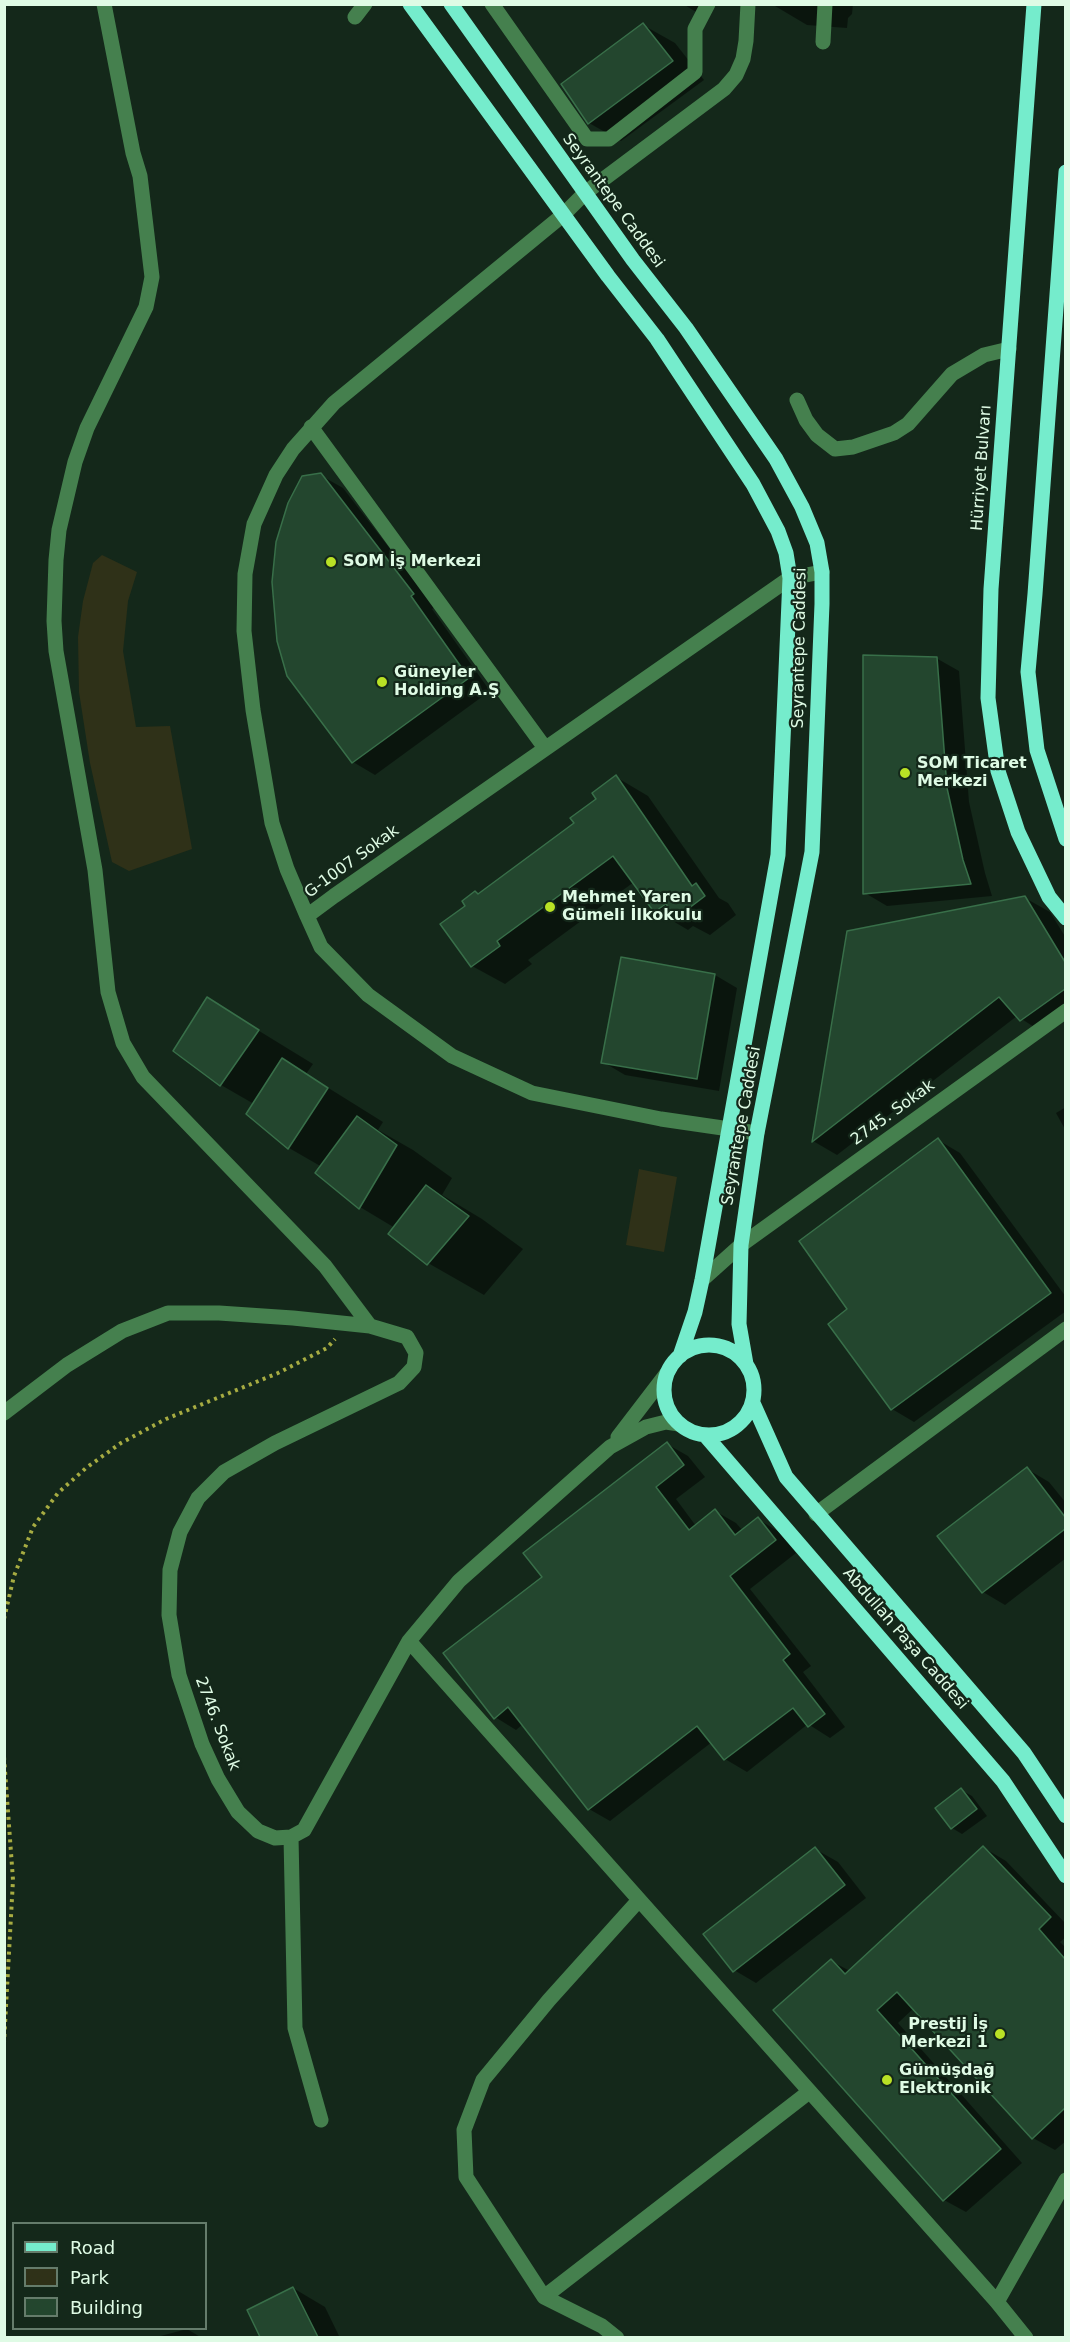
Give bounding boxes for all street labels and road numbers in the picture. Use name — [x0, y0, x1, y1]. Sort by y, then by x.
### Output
street label: Seyrantepe Caddesi — [558, 130, 668, 272]
street label: Hürriyet Bulvarı — [968, 404, 996, 532]
street label: Seyrantepe Caddesi — [789, 567, 811, 729]
street label: G-1007 Sokak — [301, 821, 403, 903]
street label: Seyrantepe Caddesi — [719, 1045, 765, 1207]
street label: 2745. Sokak — [847, 1076, 939, 1150]
street label: Abdullah Paşa Caddesi — [838, 1564, 972, 1714]
street label: 2746. Sokak — [190, 1674, 244, 1774]

